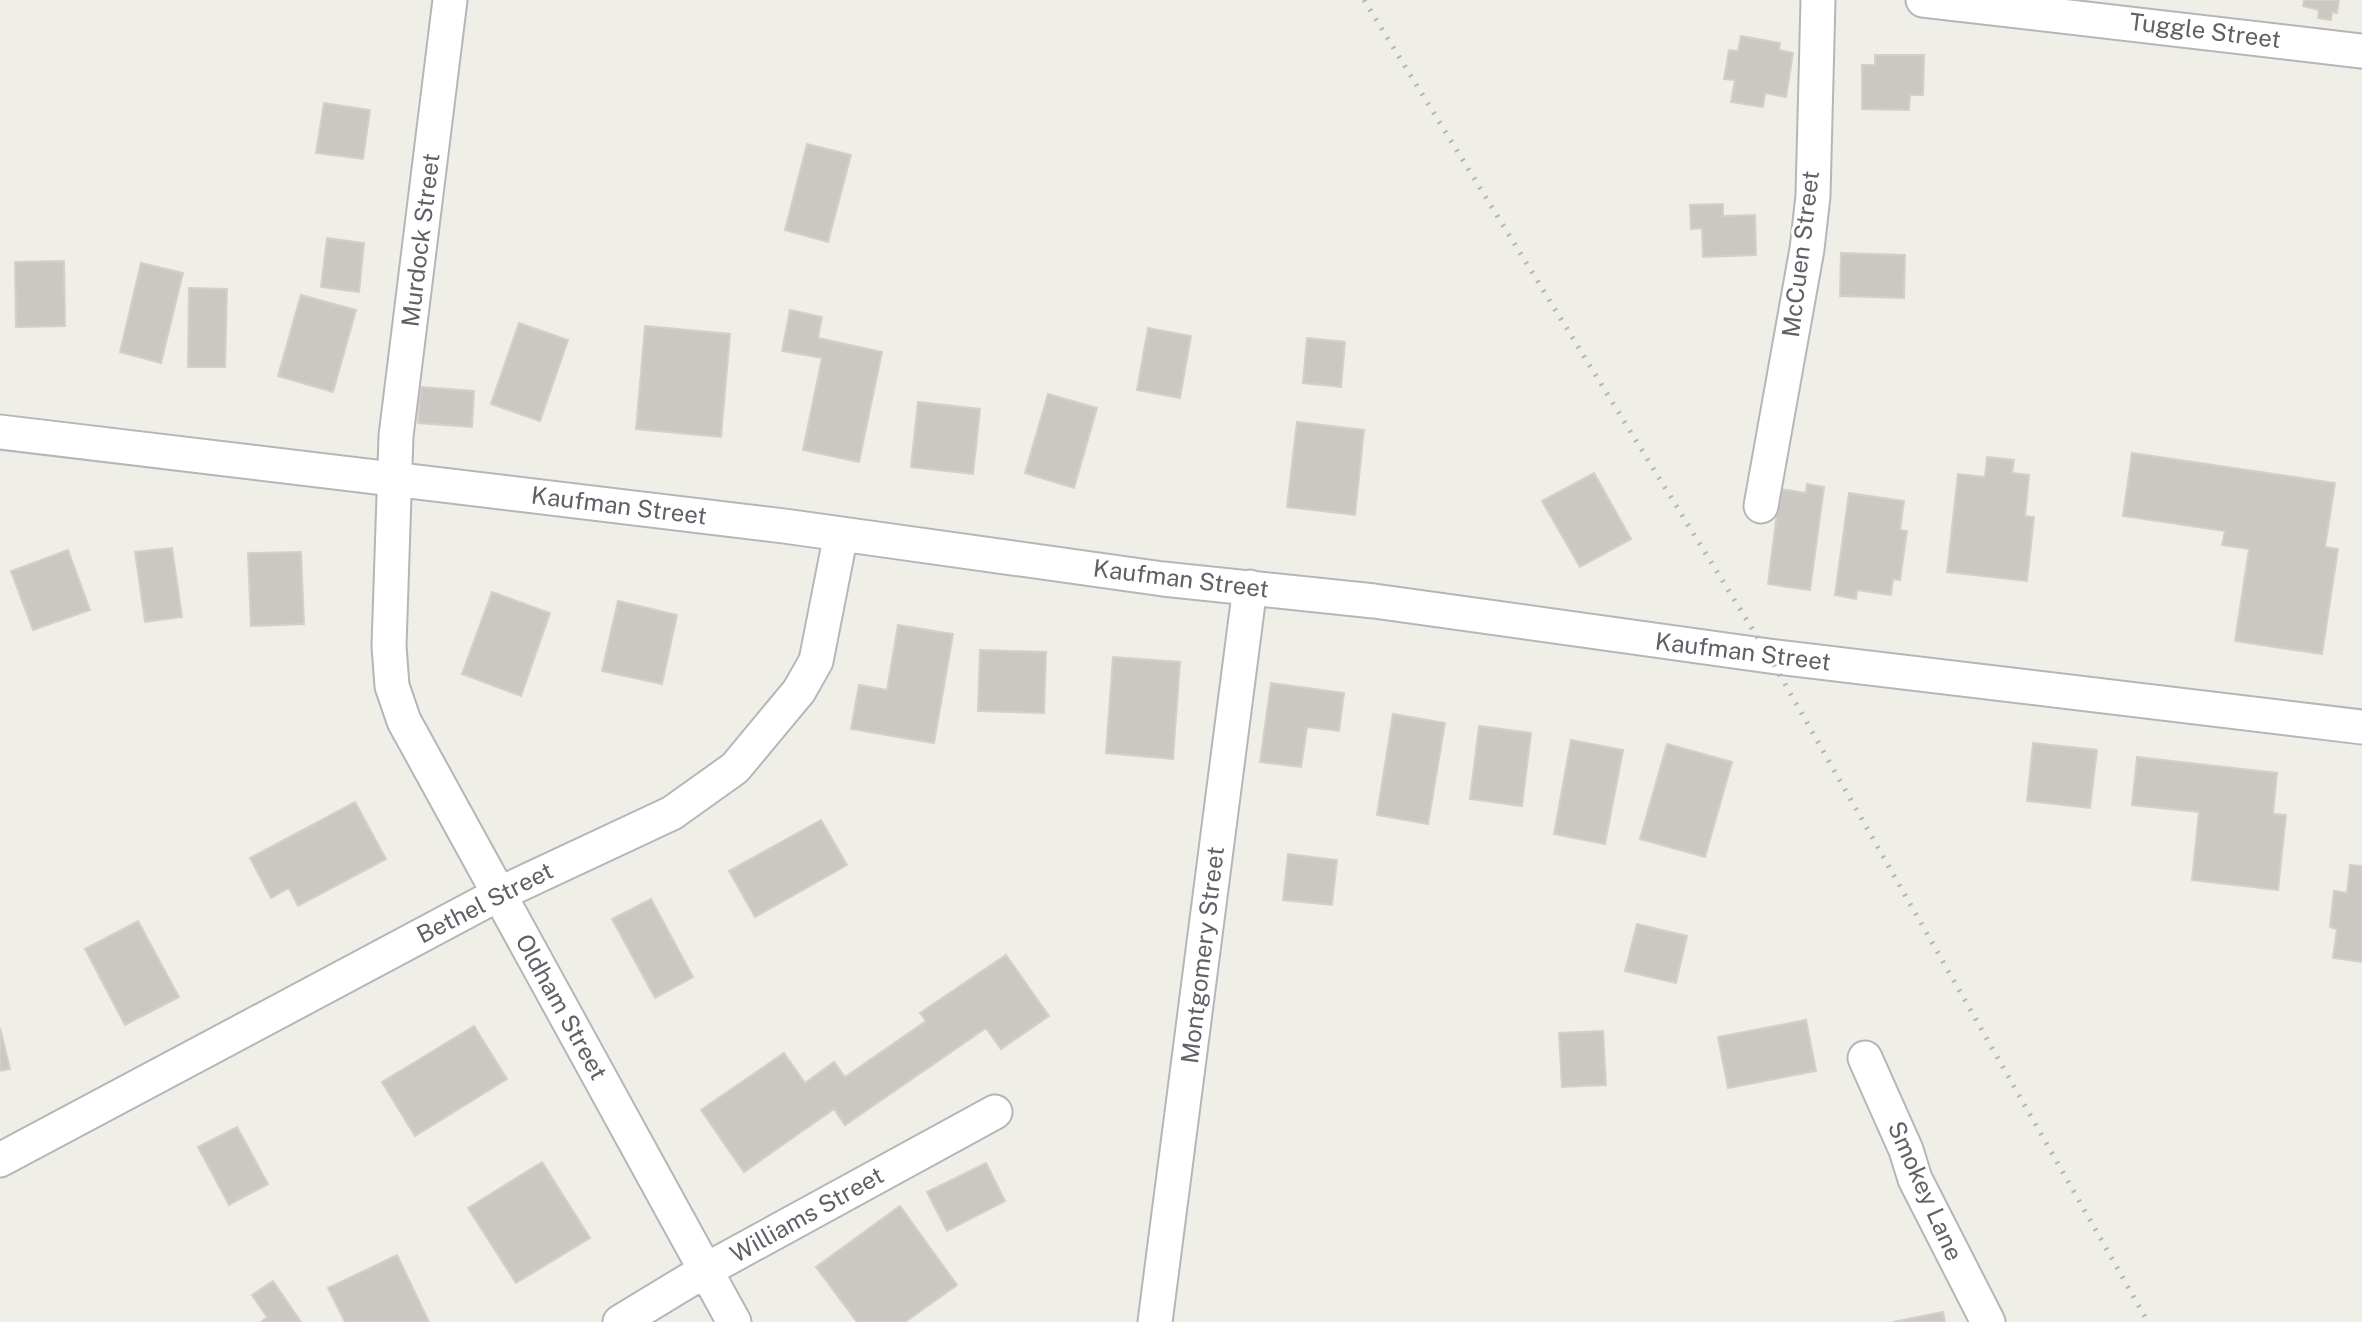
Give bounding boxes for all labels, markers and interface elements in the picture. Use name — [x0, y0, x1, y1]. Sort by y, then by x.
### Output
street label: Tuggle Street — [2128, 7, 2282, 53]
street label: Murdock Street — [395, 151, 445, 328]
street label: McCuen Street — [1776, 169, 1824, 339]
street label: Kaufman Street — [530, 480, 708, 530]
street label: Kaufman Street — [1092, 553, 1270, 603]
street label: Kaufman Street — [1654, 626, 1832, 676]
street label: Montgomery Street — [1175, 845, 1229, 1065]
street label: Bethel Street — [412, 856, 557, 948]
street label: Oldham Street — [510, 929, 613, 1084]
street label: Smokey Lane — [1883, 1117, 1969, 1265]
street label: Williams Street — [725, 1160, 888, 1268]

